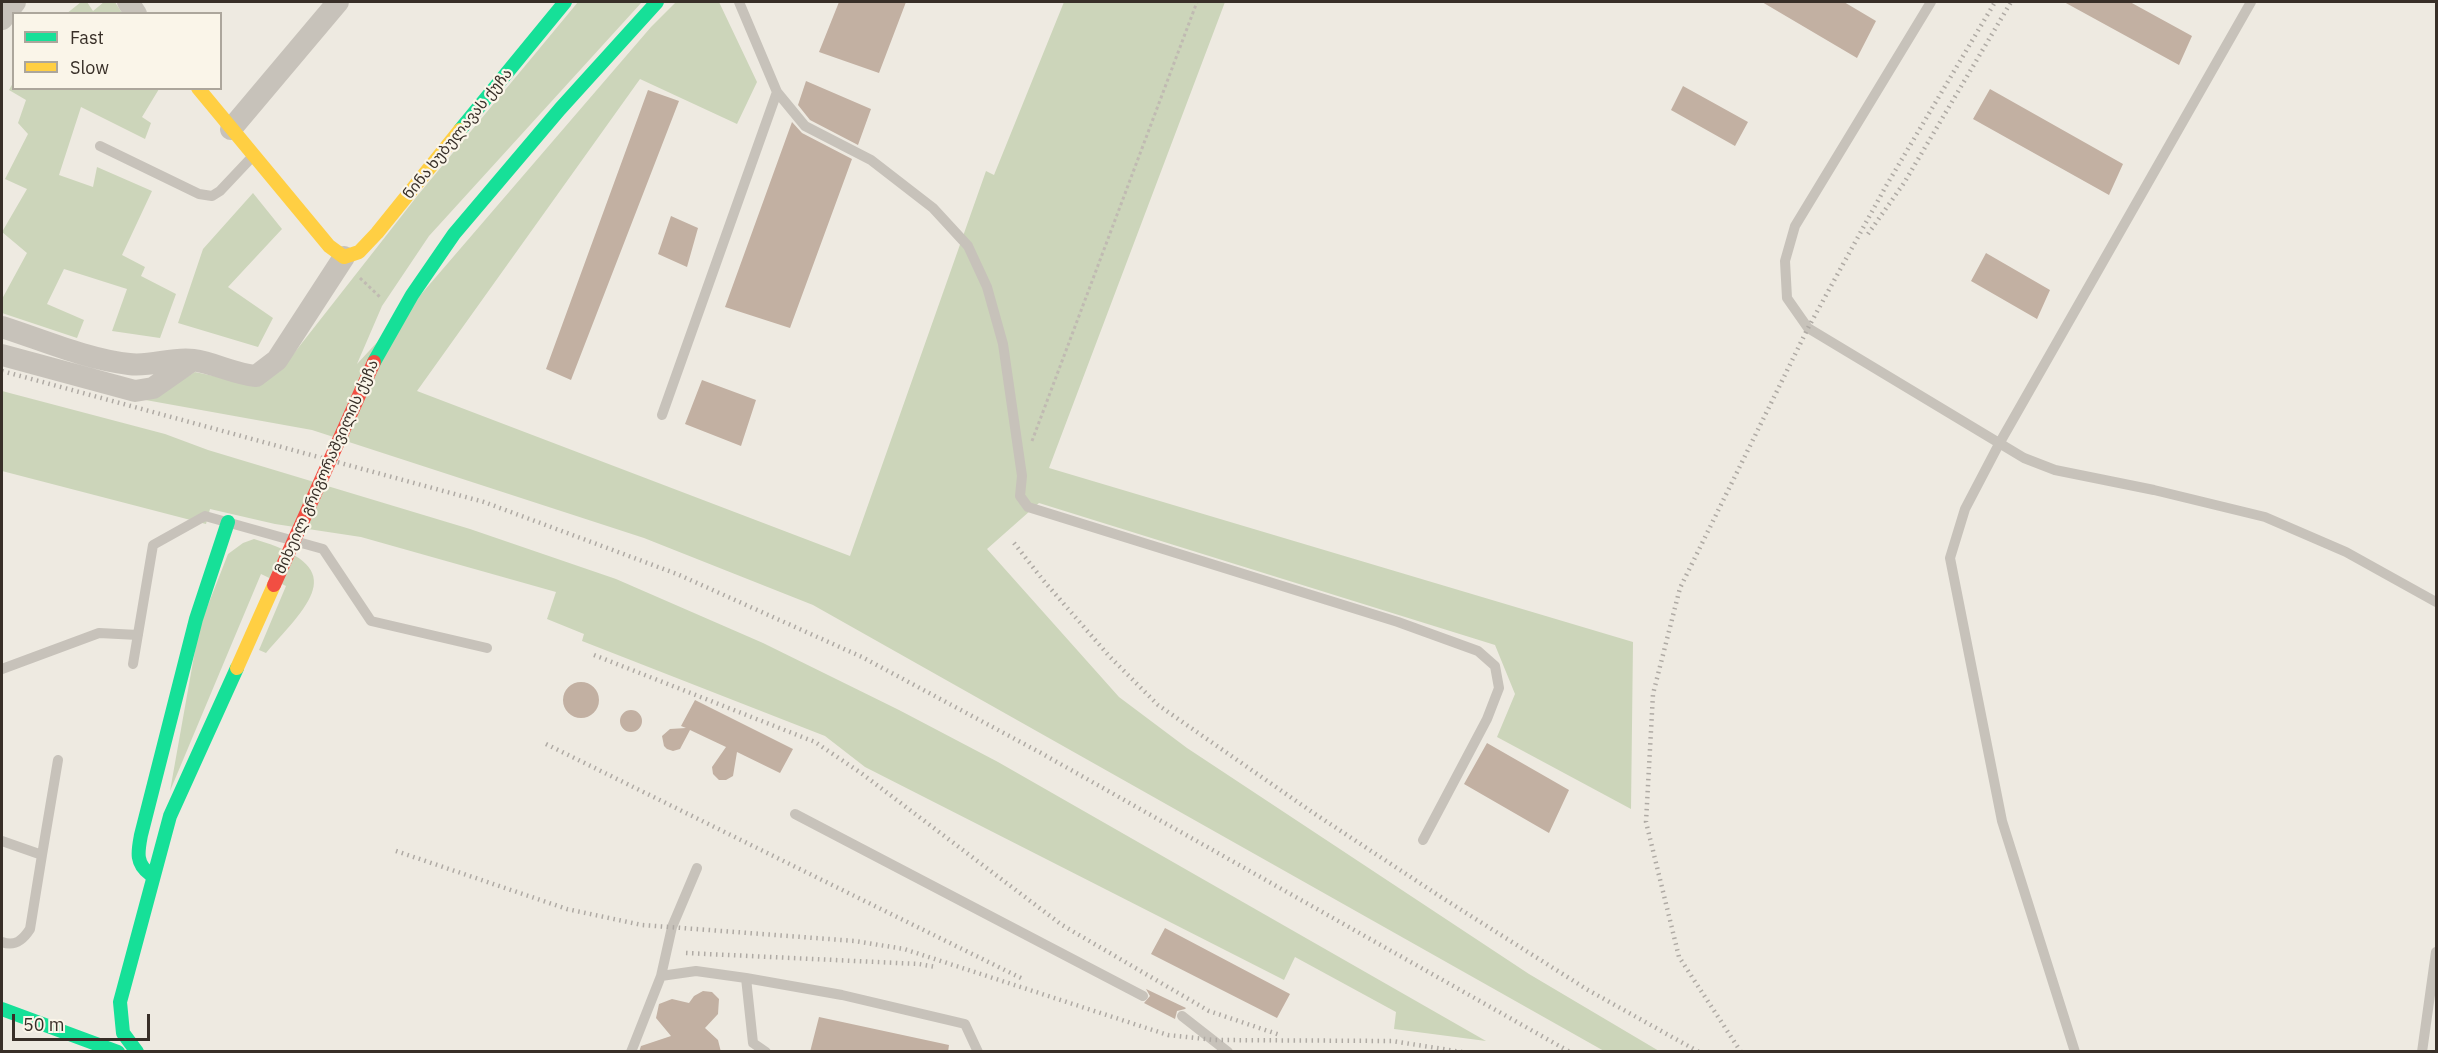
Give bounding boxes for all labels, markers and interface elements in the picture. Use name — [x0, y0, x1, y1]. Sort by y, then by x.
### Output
legend — [12, 12, 222, 90]
text: Fast — [70, 26, 104, 49]
text: Slow — [70, 56, 109, 79]
street label: ნინა ხუბულავას ქუჩა — [400, 65, 516, 203]
street label: მიხეილ გრიგორაშვილის ქუჩა — [271, 357, 383, 577]
scale bar — [15, 1002, 153, 1040]
text: 50 m — [23, 1013, 65, 1036]

